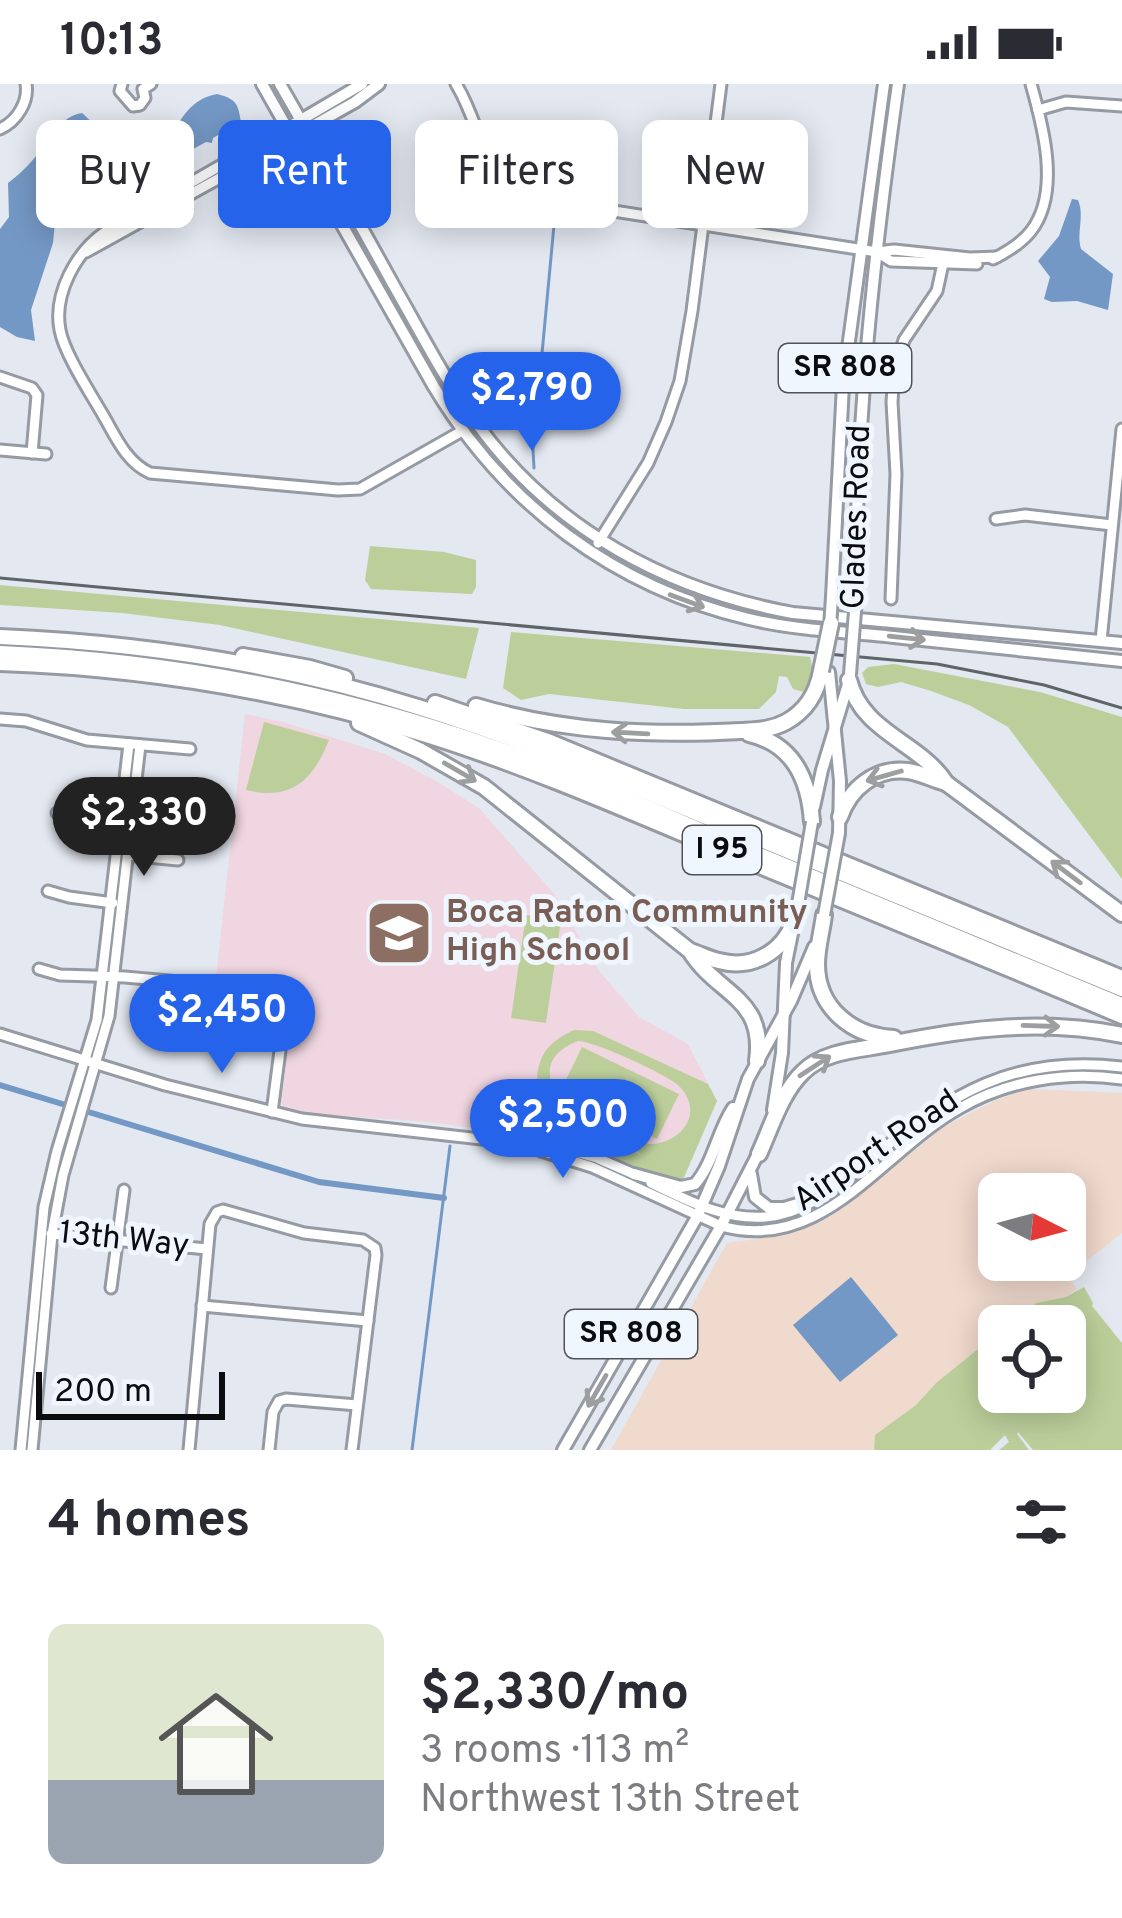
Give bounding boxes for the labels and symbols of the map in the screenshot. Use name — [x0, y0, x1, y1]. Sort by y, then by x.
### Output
road number: SR 808 — [779, 344, 911, 392]
pin: $2,790 — [434, 352, 630, 454]
street label: Glades Road — [834, 424, 882, 610]
one-way arrow — [668, 591, 705, 613]
one-way arrow — [887, 627, 926, 650]
one-way arrow — [611, 721, 650, 744]
one-way arrow — [441, 760, 476, 784]
one-way arrow — [866, 767, 904, 789]
pin: $2,330 — [46, 777, 242, 879]
road number: I 95 — [683, 826, 761, 874]
one-way arrow — [1051, 860, 1083, 886]
place label: Boca Raton Community High School — [446, 893, 808, 973]
school or university icon: Boca Raton Community High School — [364, 898, 434, 968]
pin: $2,450 — [124, 974, 320, 1076]
one-way arrow — [1021, 1014, 1060, 1037]
one-way arrow — [798, 1054, 831, 1079]
pin: $2,500 — [465, 1079, 661, 1181]
street label: Airport Road — [786, 1081, 968, 1223]
north arrow — [978, 1173, 1086, 1281]
street label: 13th Way — [57, 1213, 191, 1269]
road number: SR 808 — [565, 1310, 697, 1358]
scale bar — [36, 1366, 225, 1419]
one-way arrow — [585, 1373, 609, 1408]

